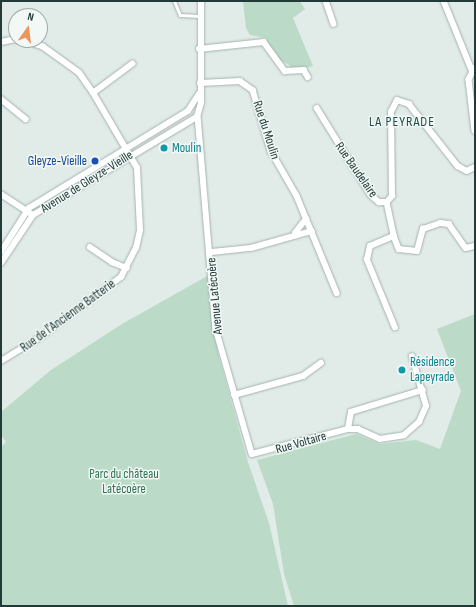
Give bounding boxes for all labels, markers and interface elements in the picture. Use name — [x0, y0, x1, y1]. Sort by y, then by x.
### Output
north arrow — [8, 8, 48, 48]
text: N — [26, 10, 35, 24]
street label: Rue du Moulin — [249, 99, 283, 161]
district label: LA PEYRADE — [369, 114, 435, 130]
street label: Rue Baudelaire — [331, 139, 381, 201]
place label: Moulin — [172, 140, 201, 156]
marker: Moulin — [159, 143, 169, 153]
street label: Avenue de Gleyze-Vieille — [38, 147, 136, 217]
place label: Gleyze-Vieille — [28, 153, 87, 169]
marker: Gleyze-Vieille — [90, 156, 100, 166]
street label: Avenue Latécoère — [204, 257, 226, 335]
street label: Rue de l'Ancienne Batterie — [17, 276, 119, 356]
place label: Résidence Lapeyrade — [410, 355, 455, 386]
marker: Résidence Lapeyrade — [397, 365, 407, 375]
street label: Rue Voltaire — [274, 428, 328, 458]
park label: Parc du château Latécoère — [89, 467, 159, 498]

